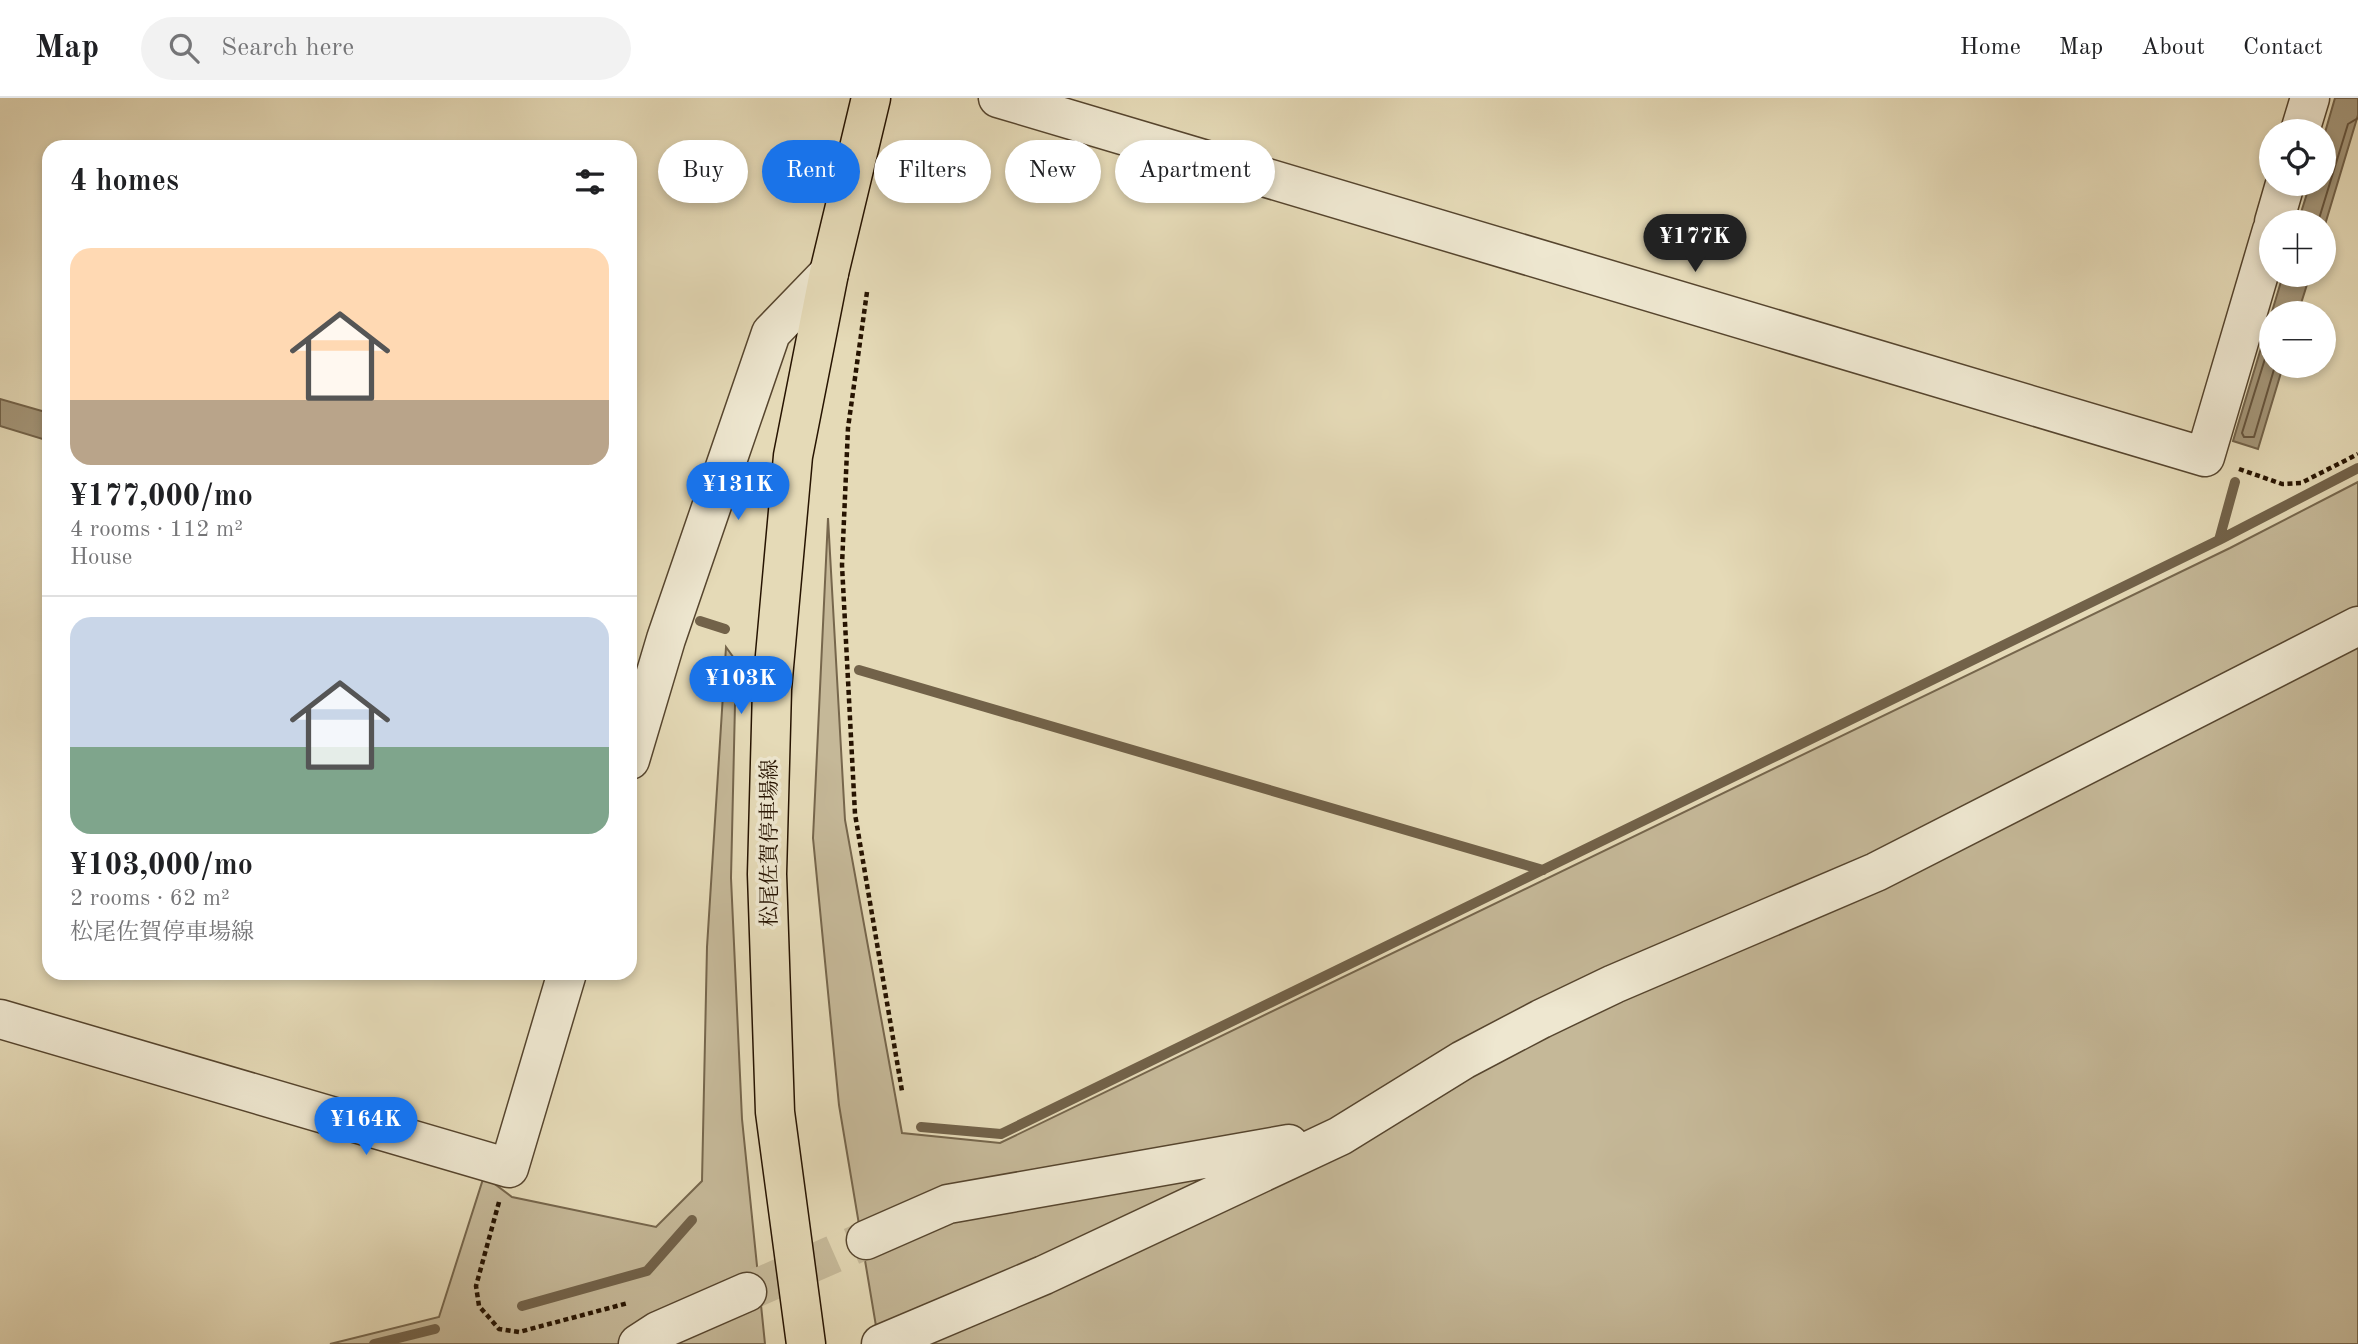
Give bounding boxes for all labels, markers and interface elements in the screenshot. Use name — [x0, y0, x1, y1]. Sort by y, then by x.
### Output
search box — [141, 17, 631, 80]
icon: search — [165, 29, 203, 67]
text: Map — [35, 32, 99, 65]
text: Search here — [221, 35, 354, 61]
text: Home — [1960, 36, 2021, 60]
text: Map — [2059, 36, 2103, 60]
text: About — [2141, 36, 2205, 60]
text: Contact — [2243, 36, 2323, 60]
map controls — [2259, 119, 2336, 378]
button: locate — [2259, 119, 2336, 196]
chip: Buy — [658, 140, 748, 203]
chip: Rent — [762, 140, 860, 203]
chip: Filters — [874, 140, 991, 203]
chip: New — [1005, 140, 1101, 203]
chip: Apartment — [1115, 140, 1275, 203]
icon: filters — [571, 163, 609, 201]
text: 4 homes — [70, 167, 179, 197]
button: + — [2259, 210, 2336, 287]
pin: ¥177K — [1646, 214, 1744, 274]
text: ¥177K — [1659, 225, 1731, 248]
icon: home — [277, 293, 403, 419]
button: − — [2259, 301, 2336, 378]
pin: ¥131K — [689, 462, 787, 522]
text: ¥131K — [702, 473, 774, 496]
text: ¥177,000/mo — [70, 482, 253, 512]
text: 4 rooms · 112 m² — [70, 518, 243, 541]
text: House — [70, 546, 132, 569]
pin: ¥103K — [692, 656, 790, 716]
icon: home — [277, 662, 403, 788]
text: ¥103K — [705, 667, 777, 690]
street label: 松尾佐賀停車場線 — [758, 759, 781, 927]
text: ¥103,000/mo — [70, 851, 253, 881]
text: 2 rooms · 62 m² — [70, 887, 230, 910]
text: 松尾佐賀停車場線 — [70, 921, 254, 944]
pin: ¥164K — [317, 1098, 415, 1157]
text: ¥164K — [330, 1108, 402, 1131]

